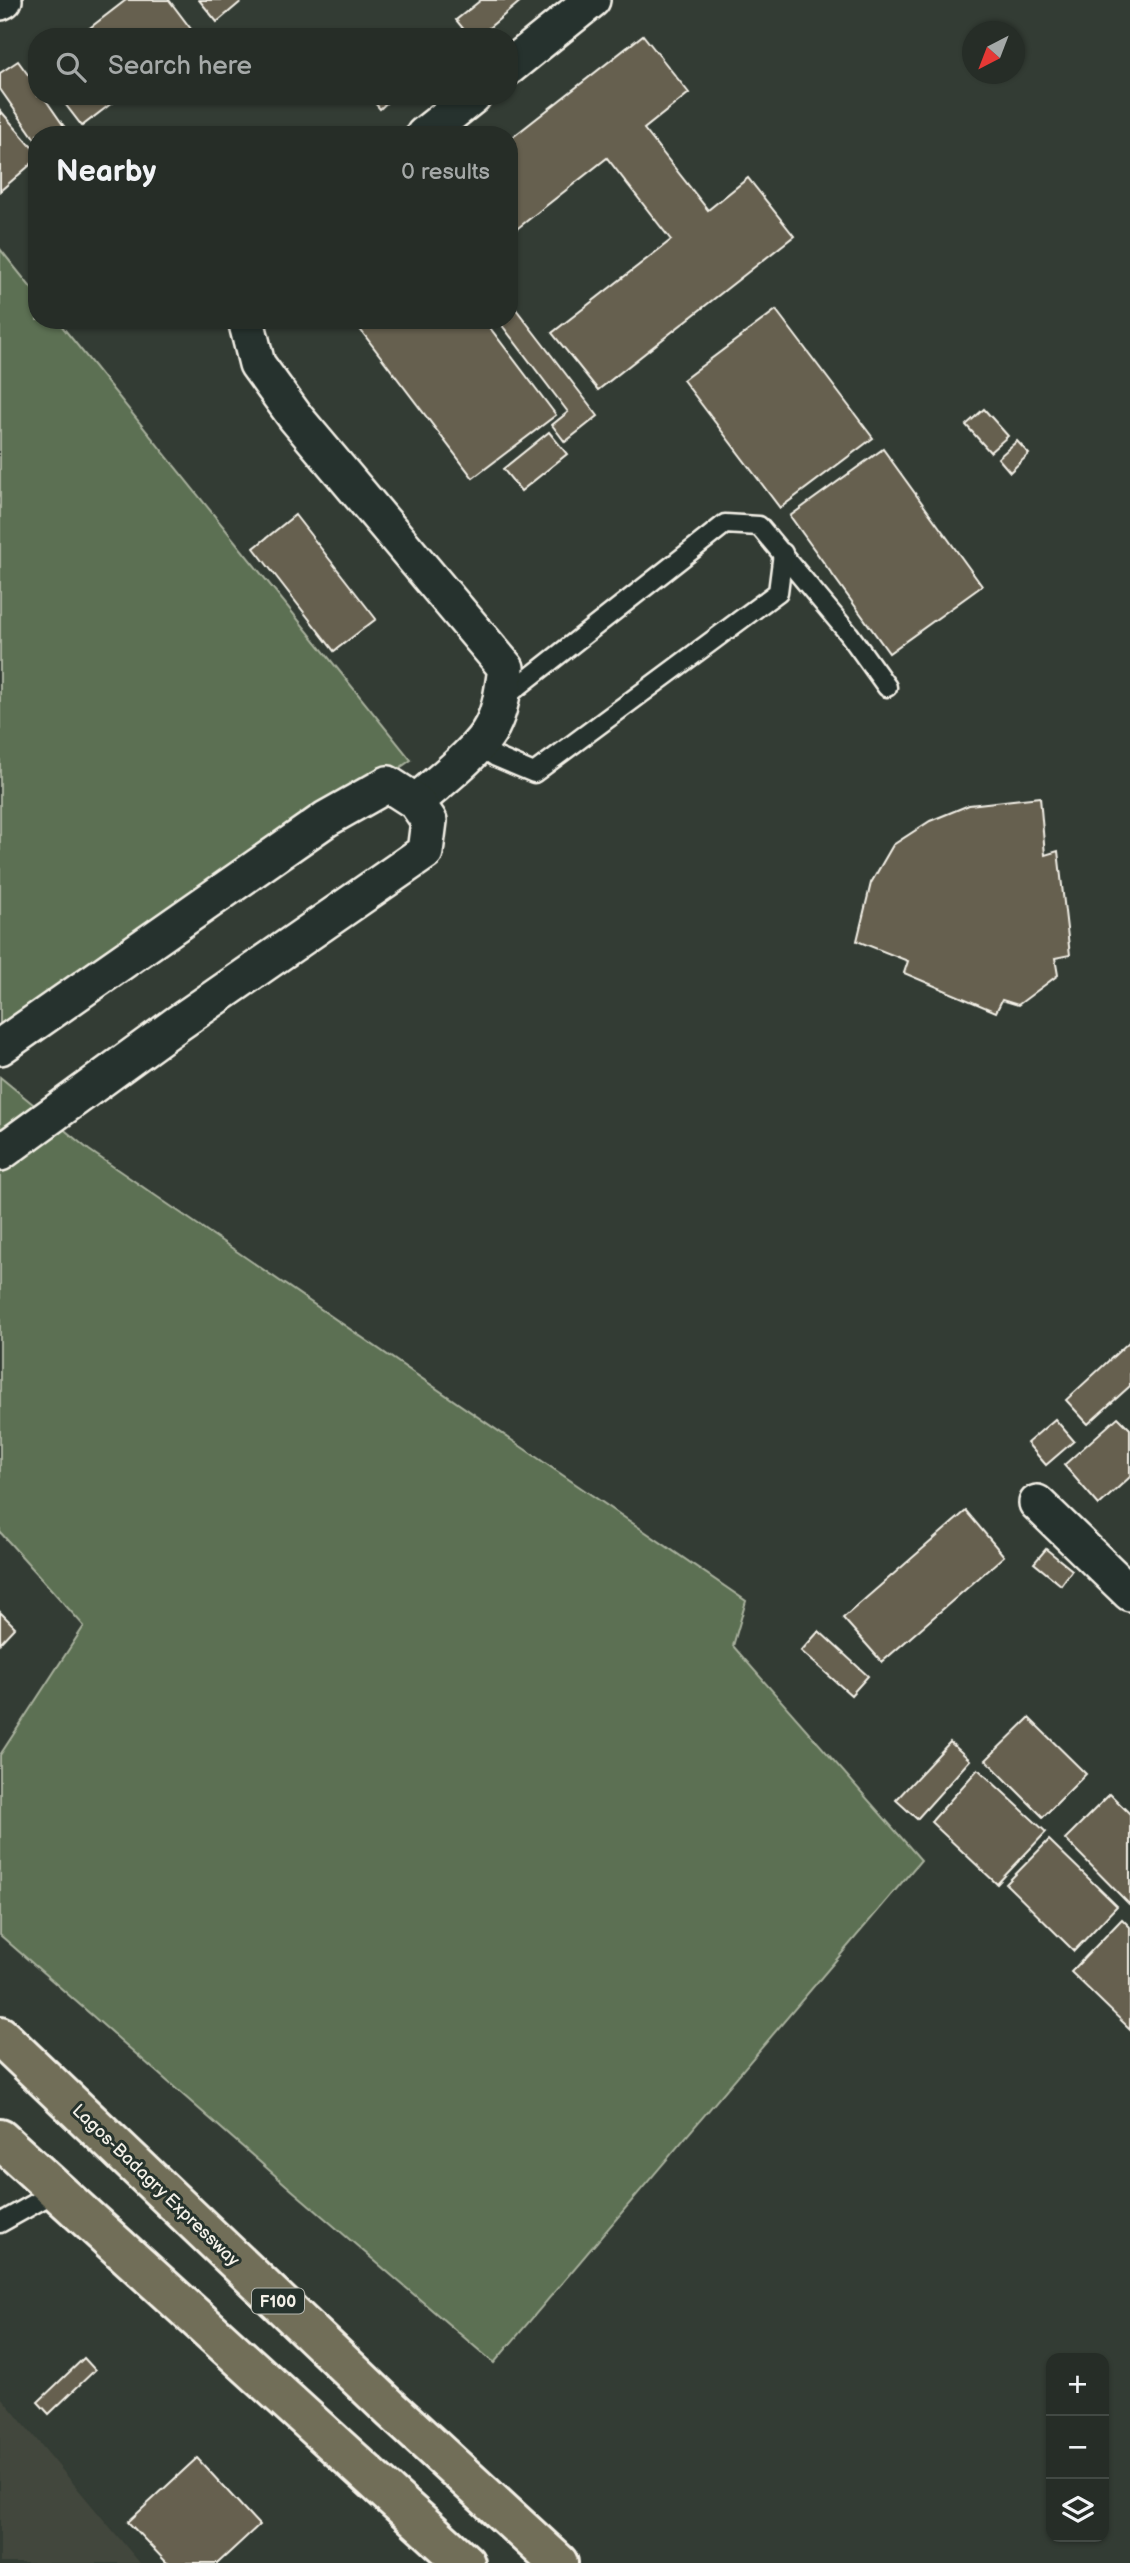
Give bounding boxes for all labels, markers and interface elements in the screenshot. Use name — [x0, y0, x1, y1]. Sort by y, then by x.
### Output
north arrow — [962, 21, 1025, 84]
search box — [28, 28, 518, 105]
icon: search — [52, 48, 90, 86]
text: Search here — [108, 51, 252, 82]
text: Nearby — [56, 154, 156, 190]
text: 0 results — [401, 158, 490, 186]
street label: Lagos-Badagry Expressway — [68, 2100, 244, 2271]
road number: F100 — [252, 2288, 304, 2314]
map controls — [1046, 2353, 1109, 2542]
button: + — [1046, 2353, 1109, 2416]
button: − — [1046, 2416, 1109, 2479]
button: layers — [1046, 2479, 1109, 2542]

